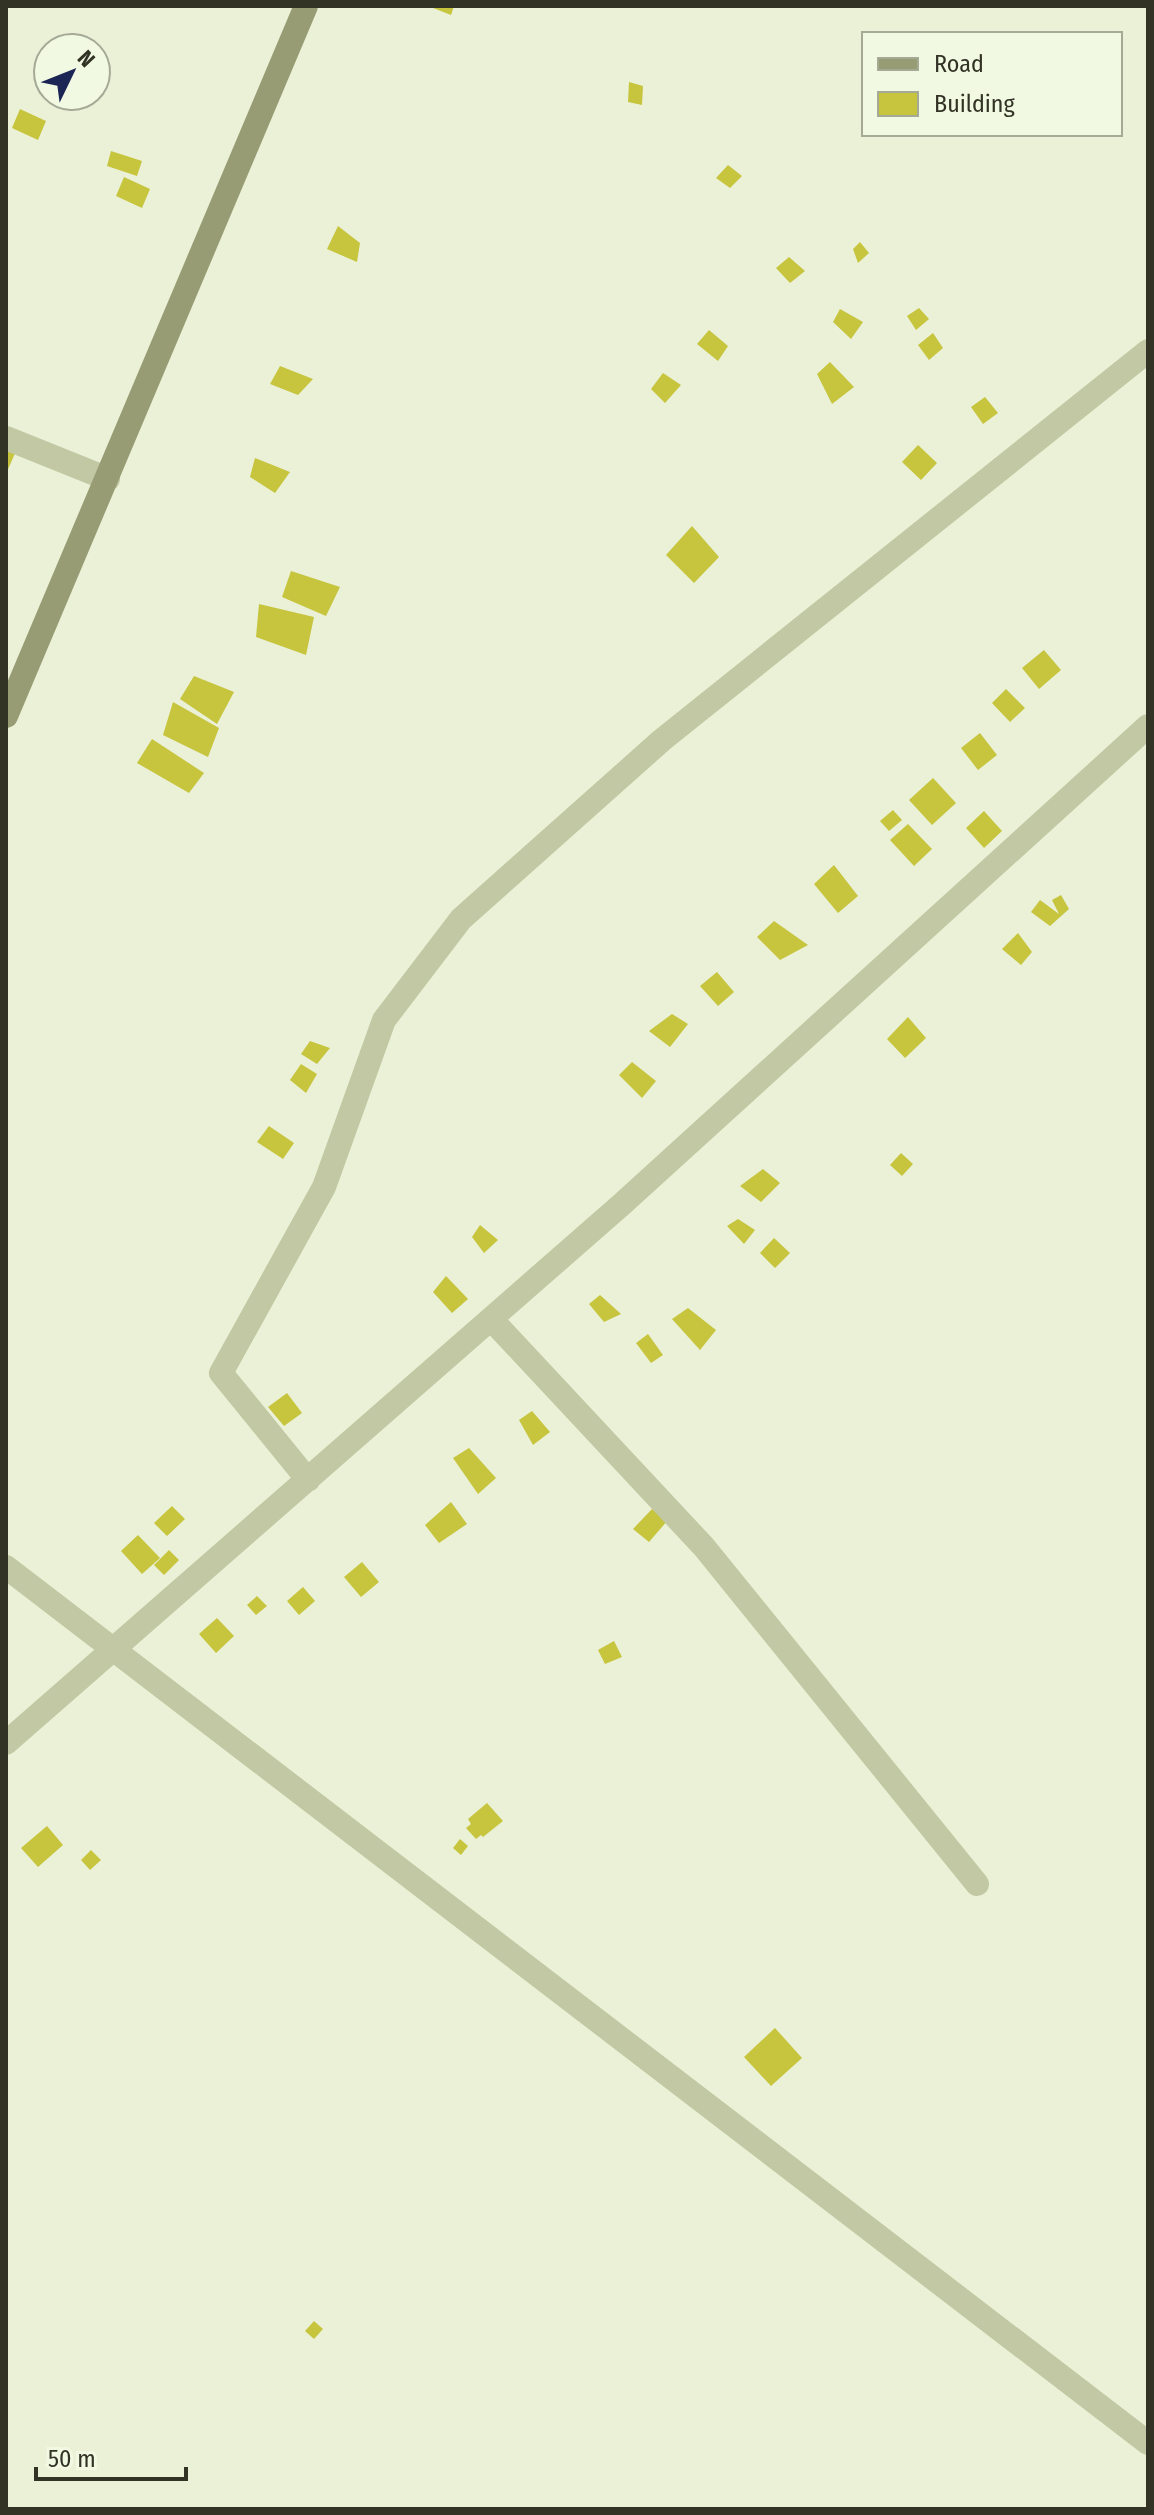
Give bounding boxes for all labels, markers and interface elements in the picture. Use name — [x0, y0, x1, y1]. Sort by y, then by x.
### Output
north arrow — [32, 32, 112, 112]
legend — [862, 32, 1122, 136]
text: N — [72, 45, 101, 73]
text: Road — [934, 50, 984, 78]
text: Building — [934, 90, 1016, 118]
scale bar — [36, 2431, 186, 2481]
text: 50 m — [48, 2445, 96, 2473]

